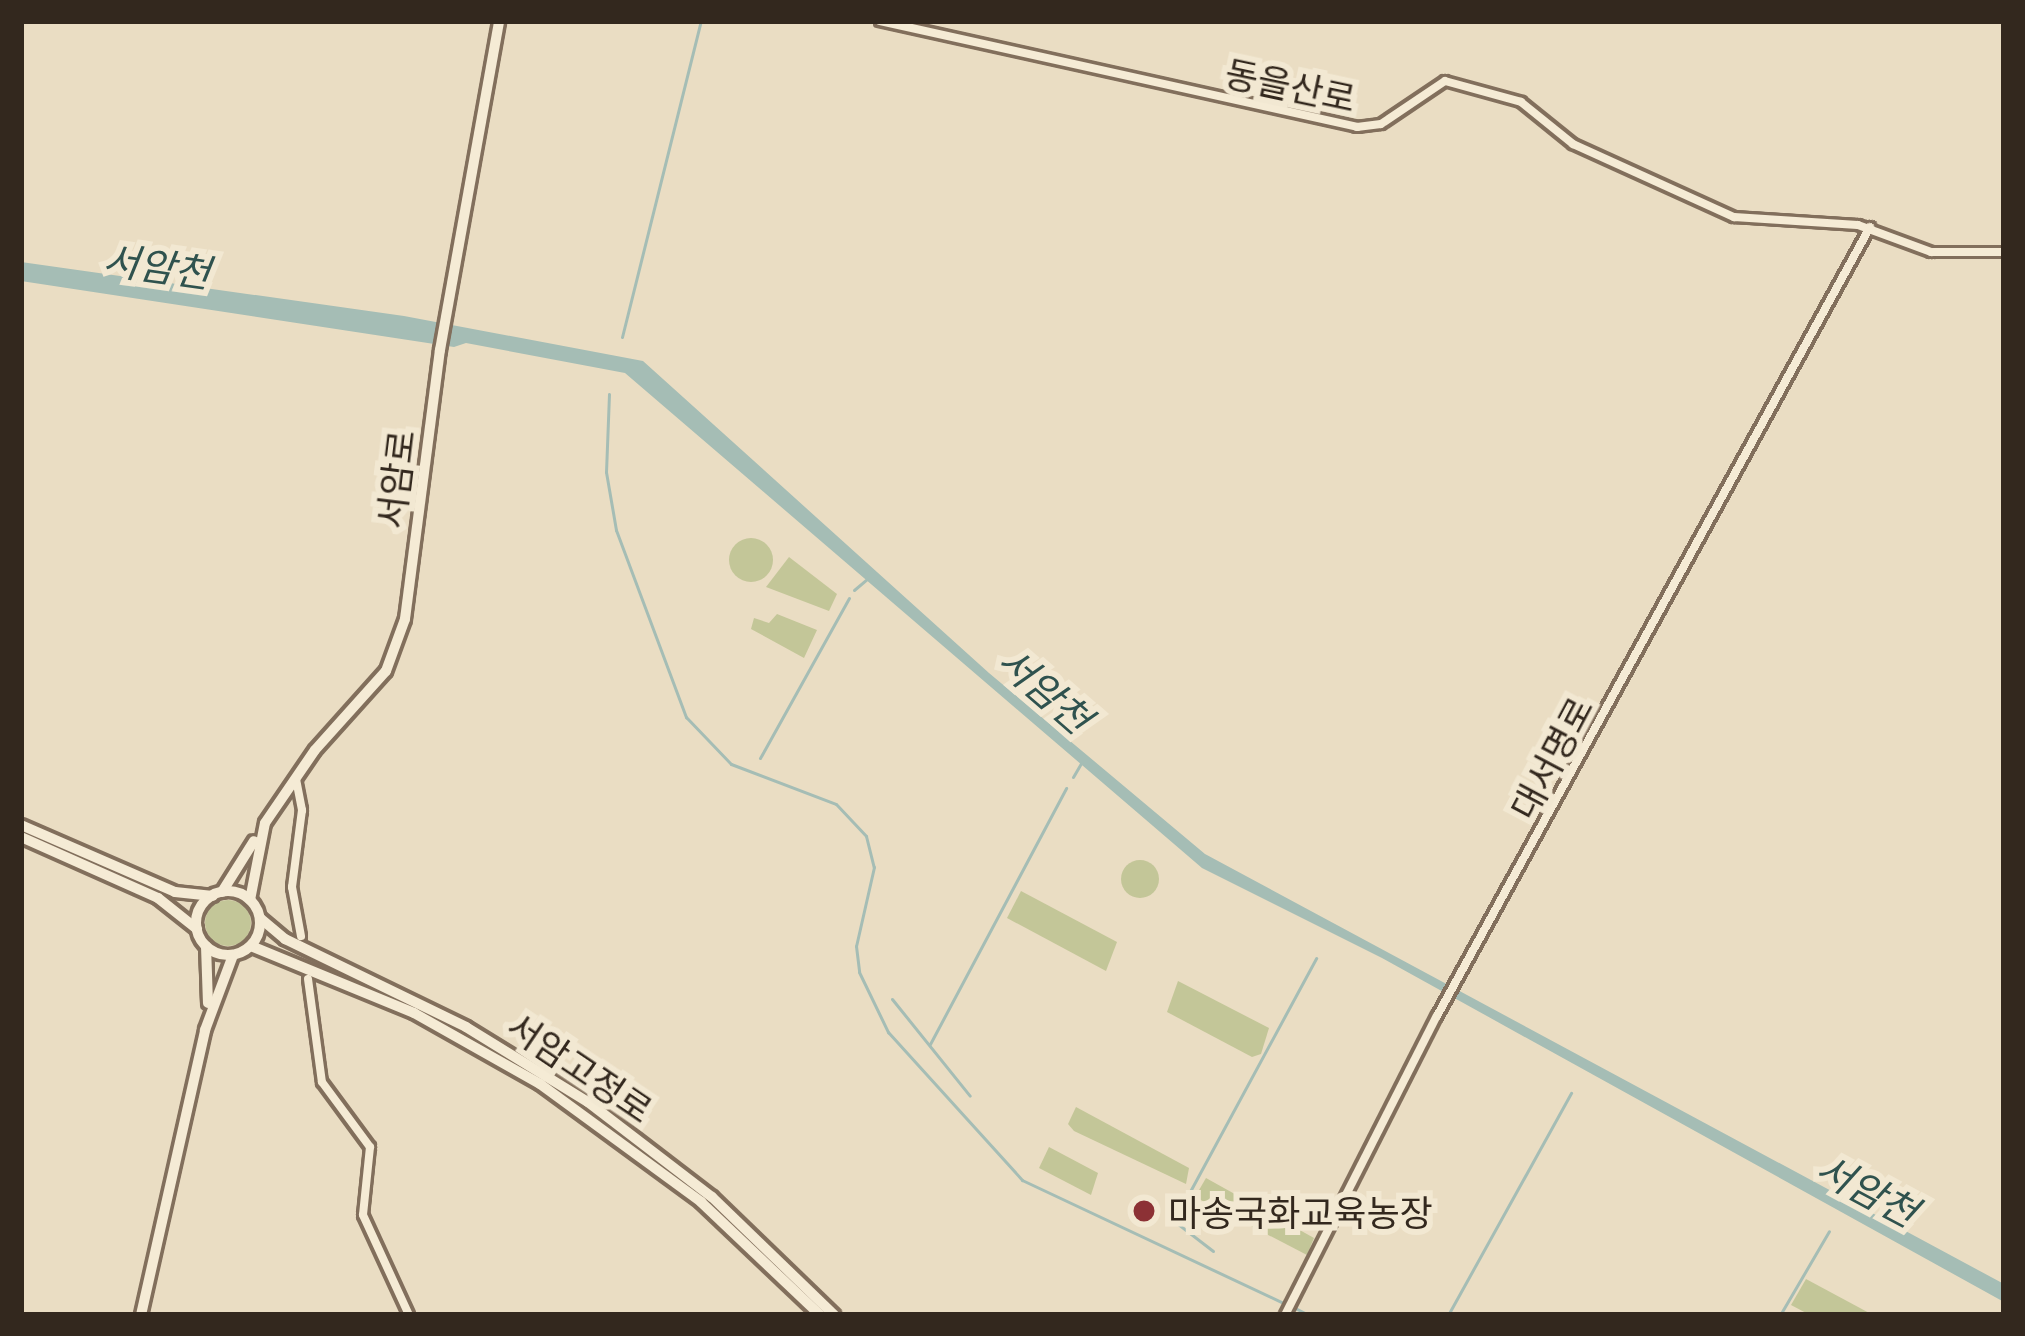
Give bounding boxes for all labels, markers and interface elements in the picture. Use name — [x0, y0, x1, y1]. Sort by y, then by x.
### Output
street label: 동을산로 — [1222, 49, 1360, 119]
water label: 서암천 — [100, 233, 214, 295]
street label: 서암로 — [367, 427, 421, 531]
water label: 서암천 — [990, 635, 1102, 741]
street label: 대서명로 — [1500, 688, 1600, 826]
street label: 서암고정로 — [500, 1002, 662, 1130]
water label: 서암천 — [1809, 1142, 1927, 1234]
place label: 마송국화교육농장 — [1168, 1189, 1433, 1233]
marker: 마송국화교육농장 — [1131, 1198, 1157, 1224]

